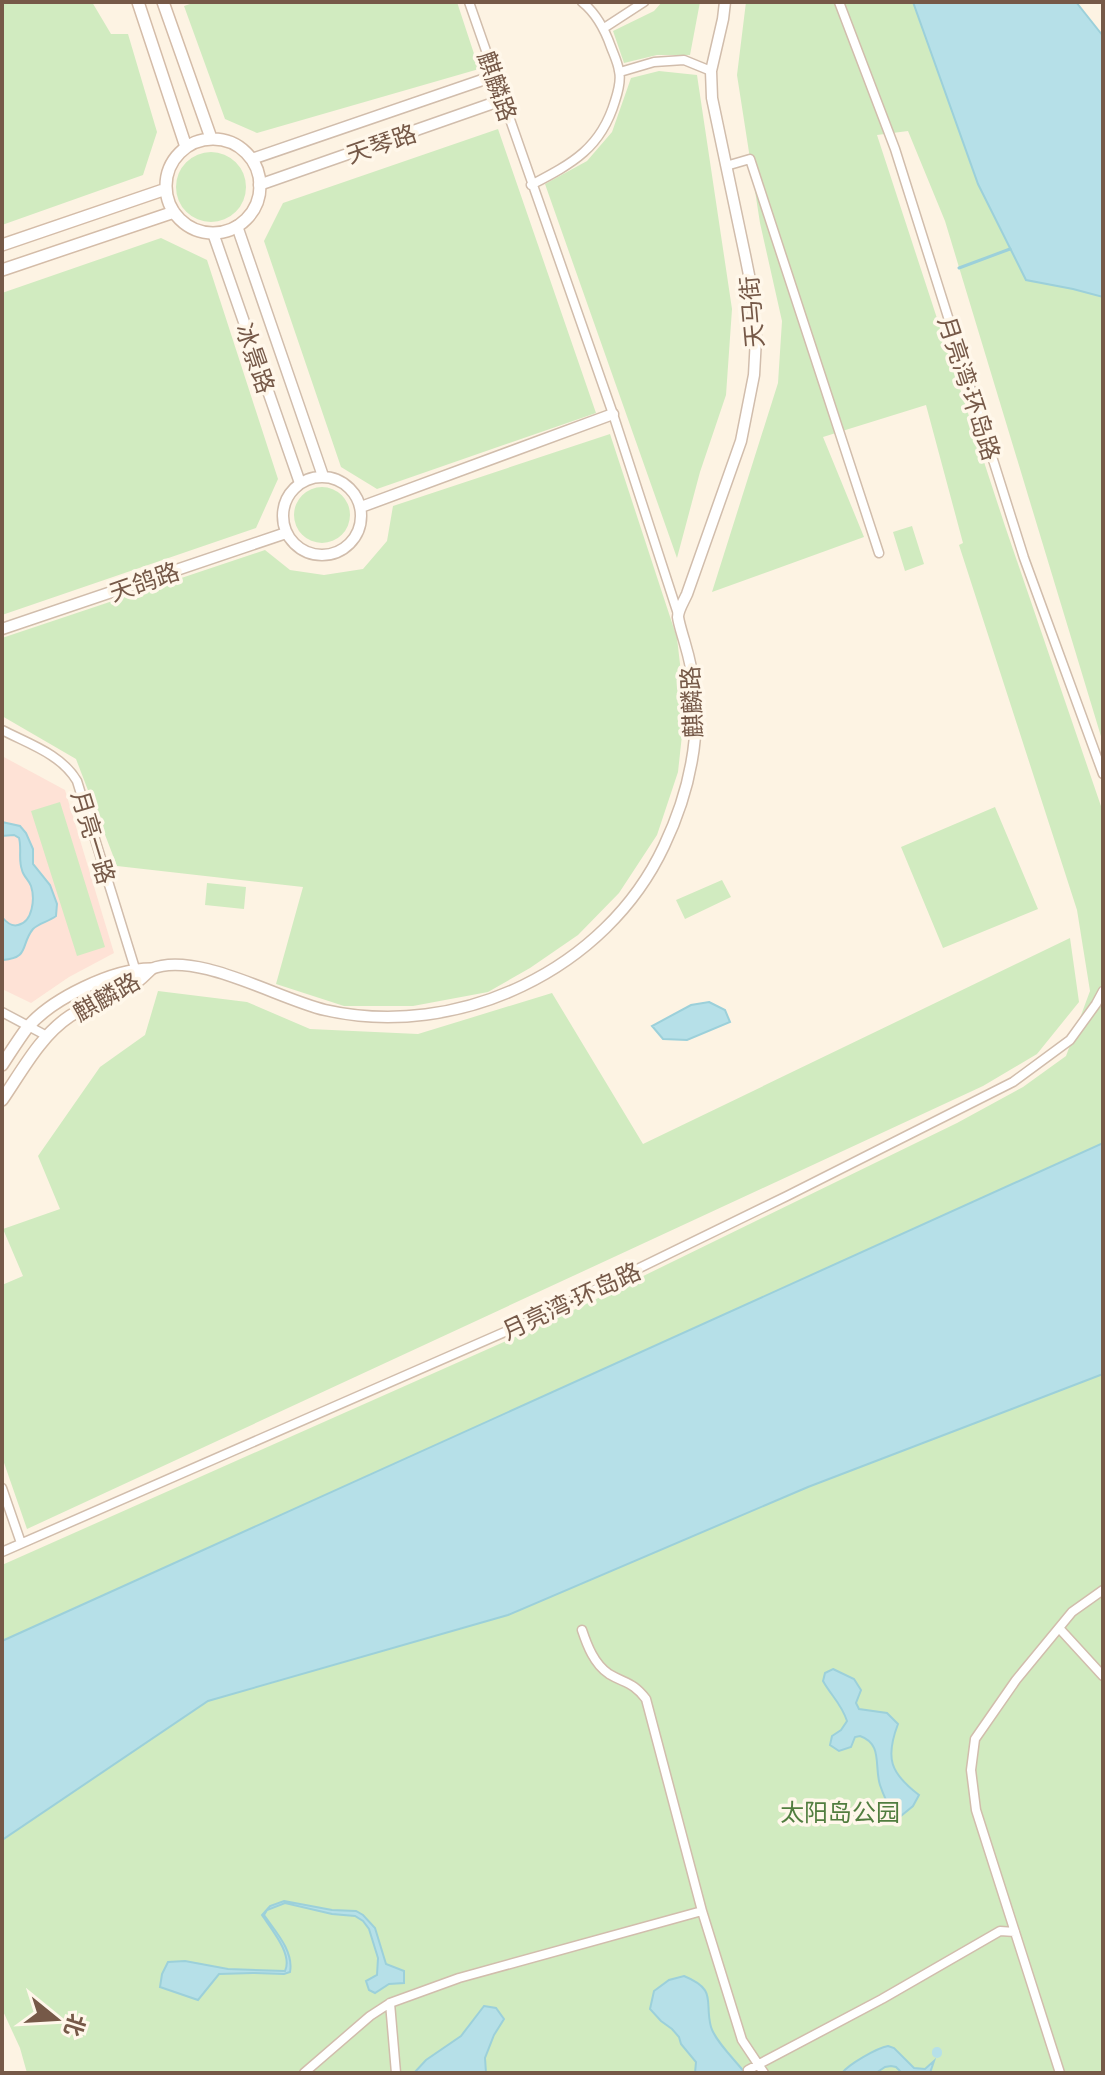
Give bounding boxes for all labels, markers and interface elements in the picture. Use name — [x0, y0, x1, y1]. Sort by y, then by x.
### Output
street label: 麒麟路 — [473, 47, 523, 125]
street label: 天琴路 — [342, 118, 420, 168]
street label: 天马街 — [733, 275, 769, 349]
street label: 月亮湾·环岛路 — [933, 312, 1007, 464]
street label: 冰景路 — [231, 319, 281, 397]
street label: 天鸽路 — [105, 556, 183, 606]
street label: 麒麟路 — [675, 665, 707, 739]
street label: 月亮一路 — [66, 787, 122, 887]
street label: 麒麟路 — [68, 965, 144, 1027]
street label: 月亮湾·环岛路 — [497, 1255, 645, 1345]
park label: 太阳岛公园 — [780, 1797, 900, 1826]
north arrow — [16, 1979, 96, 2059]
text: 北 — [59, 2011, 92, 2040]

